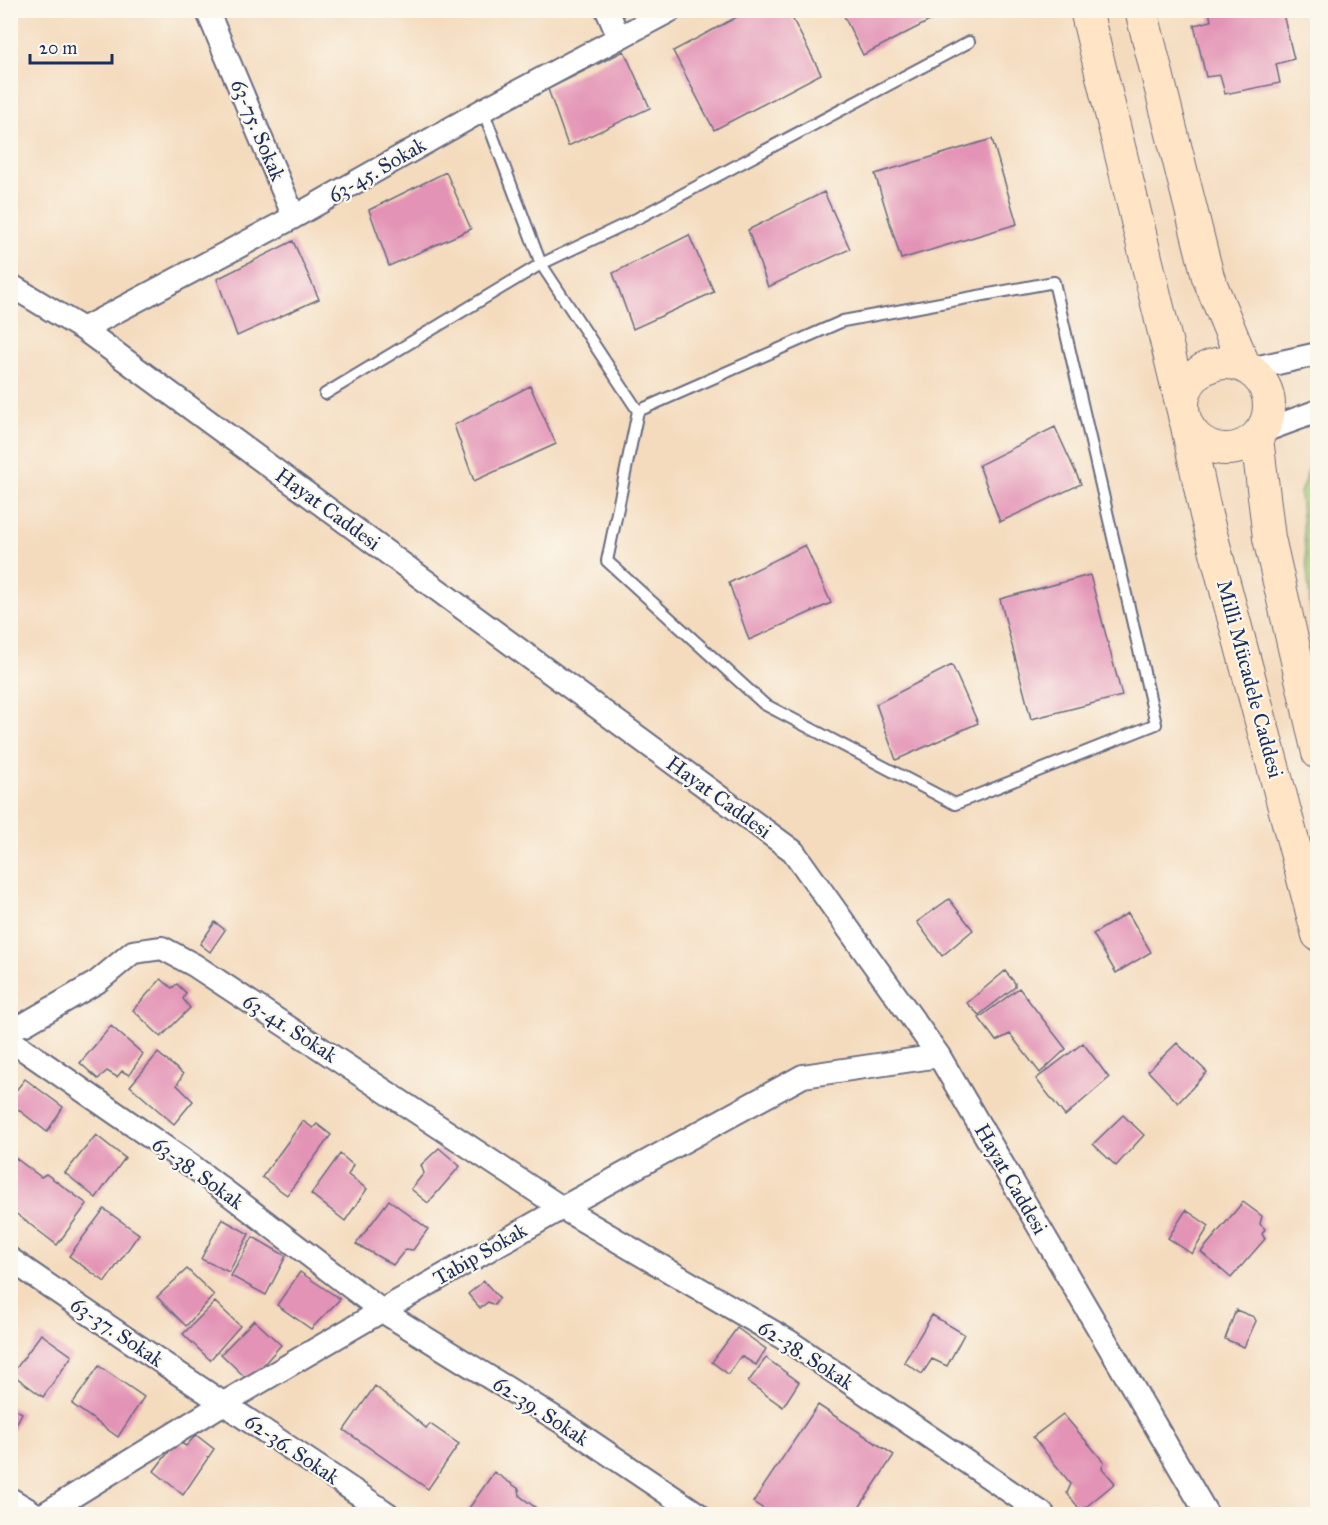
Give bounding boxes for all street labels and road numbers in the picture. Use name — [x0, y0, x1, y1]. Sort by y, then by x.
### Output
street label: 63-75. Sokak — [225, 75, 291, 185]
street label: 63-45. Sokak — [323, 131, 431, 208]
street label: Hayat Caddesi — [270, 462, 386, 556]
street label: Milli Mücadele Caddesi — [1211, 577, 1289, 781]
street label: Hayat Caddesi — [661, 750, 777, 844]
street label: 63-41. Sokak — [238, 988, 342, 1068]
street label: Hayat Caddesi — [969, 1119, 1053, 1239]
street label: 63-38. Sokak — [147, 1131, 249, 1215]
street label: Tabip Sokak — [428, 1217, 532, 1291]
street label: 63-37. Sokak — [65, 1291, 169, 1373]
street label: 62-38. Sokak — [753, 1314, 859, 1396]
street label: 62-39. Sokak — [488, 1370, 594, 1452]
street label: 62-36. Sokak — [240, 1408, 345, 1490]

